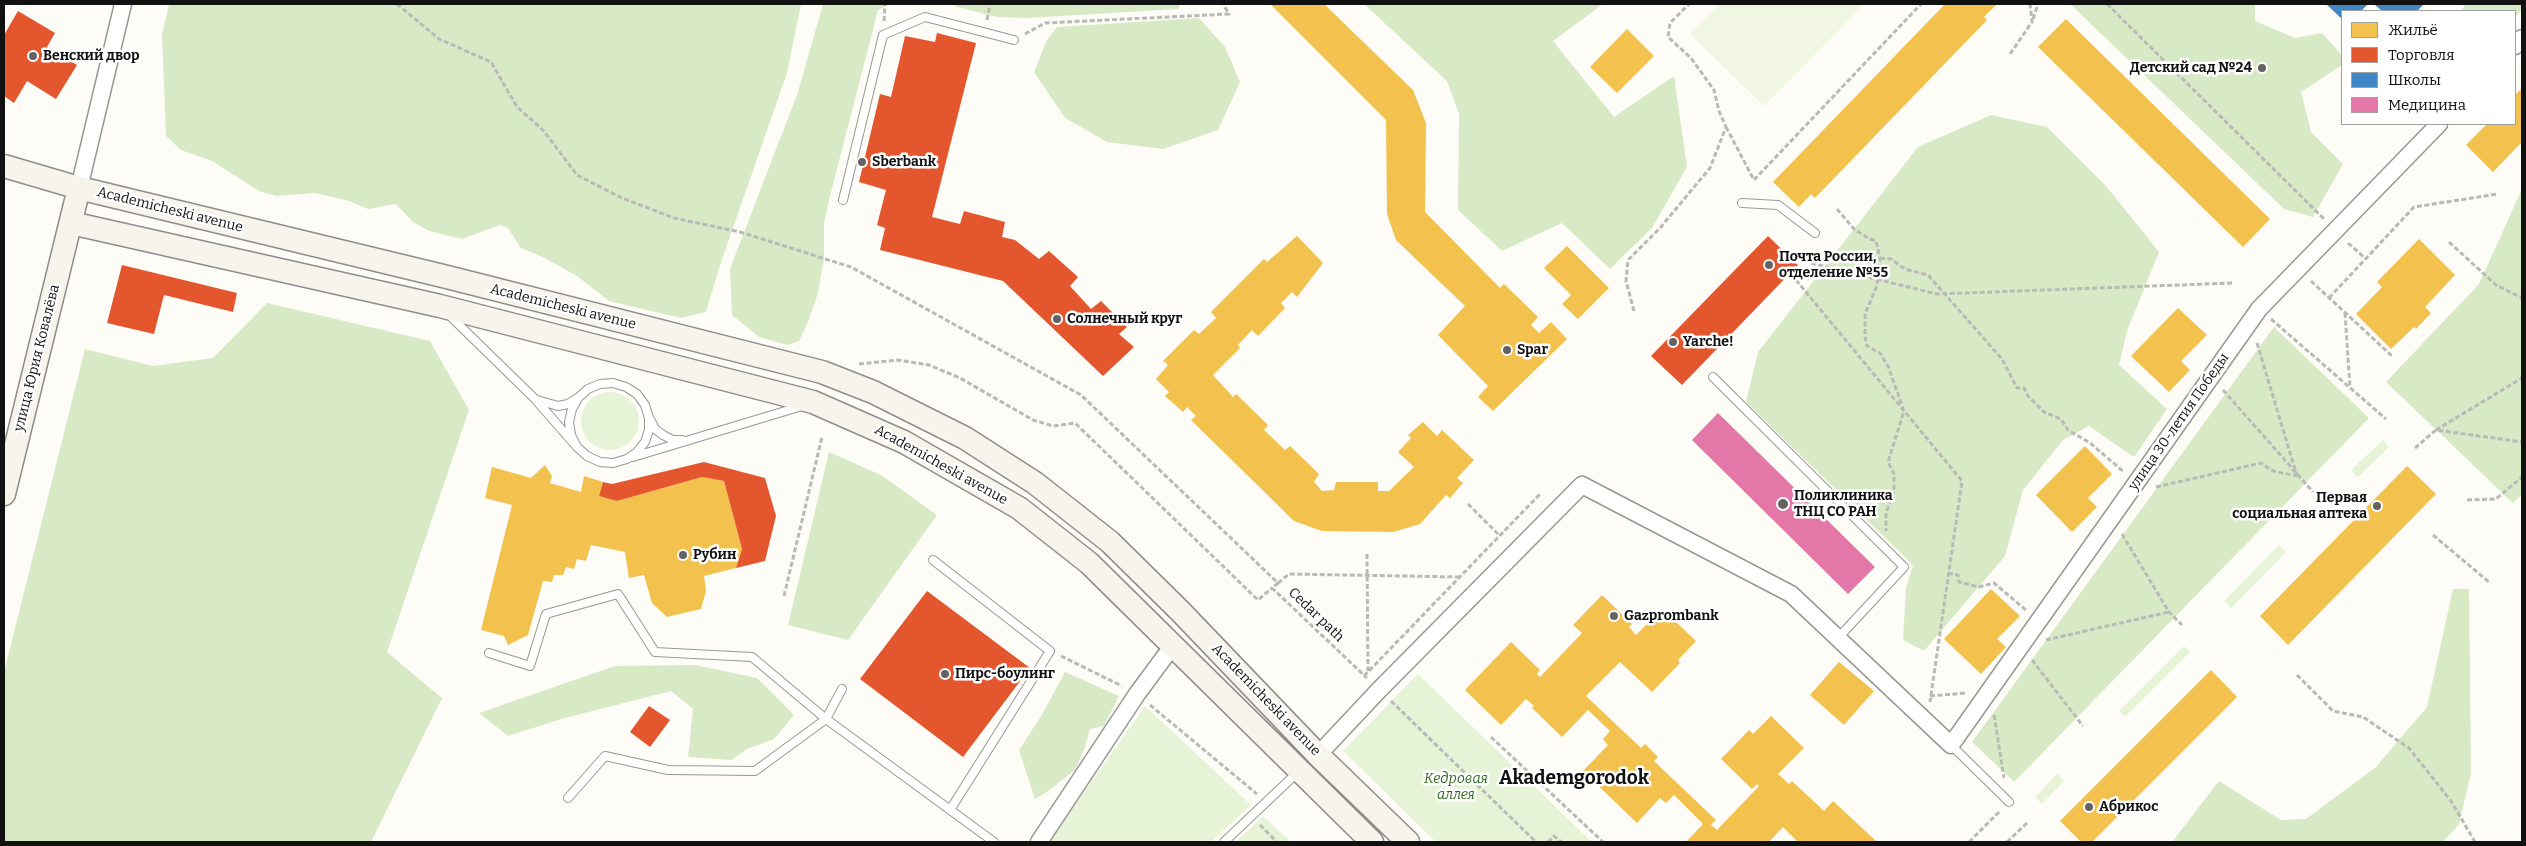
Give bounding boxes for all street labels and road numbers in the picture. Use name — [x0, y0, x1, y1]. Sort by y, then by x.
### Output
street label: Academicheski avenue — [95, 184, 245, 236]
street label: Academicheski avenue — [488, 281, 638, 333]
street label: улица Юрия Ковалёва — [11, 283, 63, 433]
street label: улица 30-летия Победы — [2125, 350, 2233, 494]
street label: Academicheski avenue — [871, 421, 1011, 509]
street label: Cedar path — [1285, 584, 1347, 646]
street label: Academicheski avenue — [1208, 640, 1324, 760]

